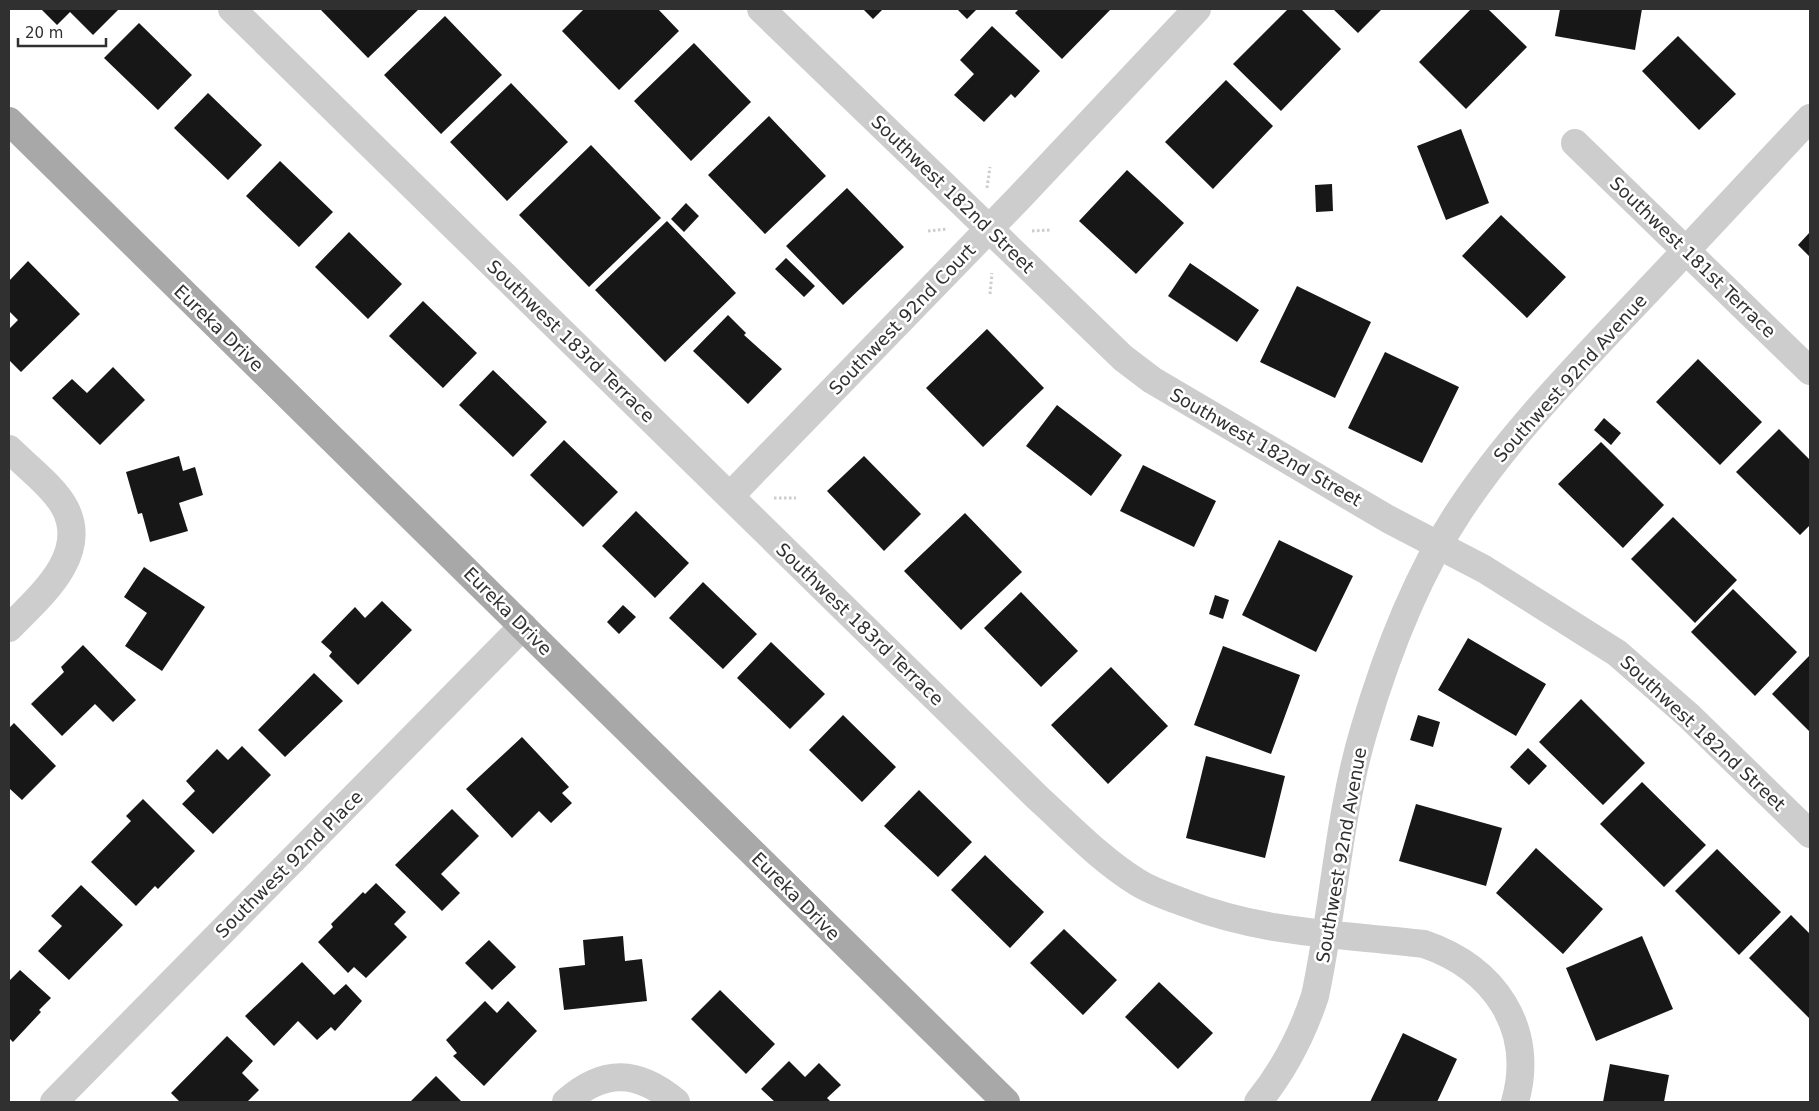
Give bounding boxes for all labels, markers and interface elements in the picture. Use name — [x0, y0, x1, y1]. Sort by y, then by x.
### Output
scale bar — [18, 15, 105, 47]
text: 20 m — [25, 24, 63, 42]
street label: Southwest 182nd Street — [867, 111, 1039, 277]
street label: Southwest 181st Terrace — [1606, 172, 1780, 342]
street label: Southwest 92nd Court — [825, 239, 979, 399]
street label: Southwest 183rd Terrace — [483, 256, 659, 426]
street label: Eureka Drive — [170, 280, 268, 376]
street label: Southwest 92nd Avenue — [1489, 290, 1651, 466]
street label: Southwest 182nd Street — [1166, 383, 1366, 511]
street label: Southwest 183rd Terrace — [772, 539, 948, 709]
street label: Eureka Drive — [460, 563, 556, 659]
street label: Southwest 182nd Street — [1616, 651, 1790, 815]
street label: Southwest 92nd Avenue — [1312, 746, 1370, 964]
street label: Southwest 92nd Place — [211, 786, 367, 942]
street label: Eureka Drive — [748, 848, 844, 944]

